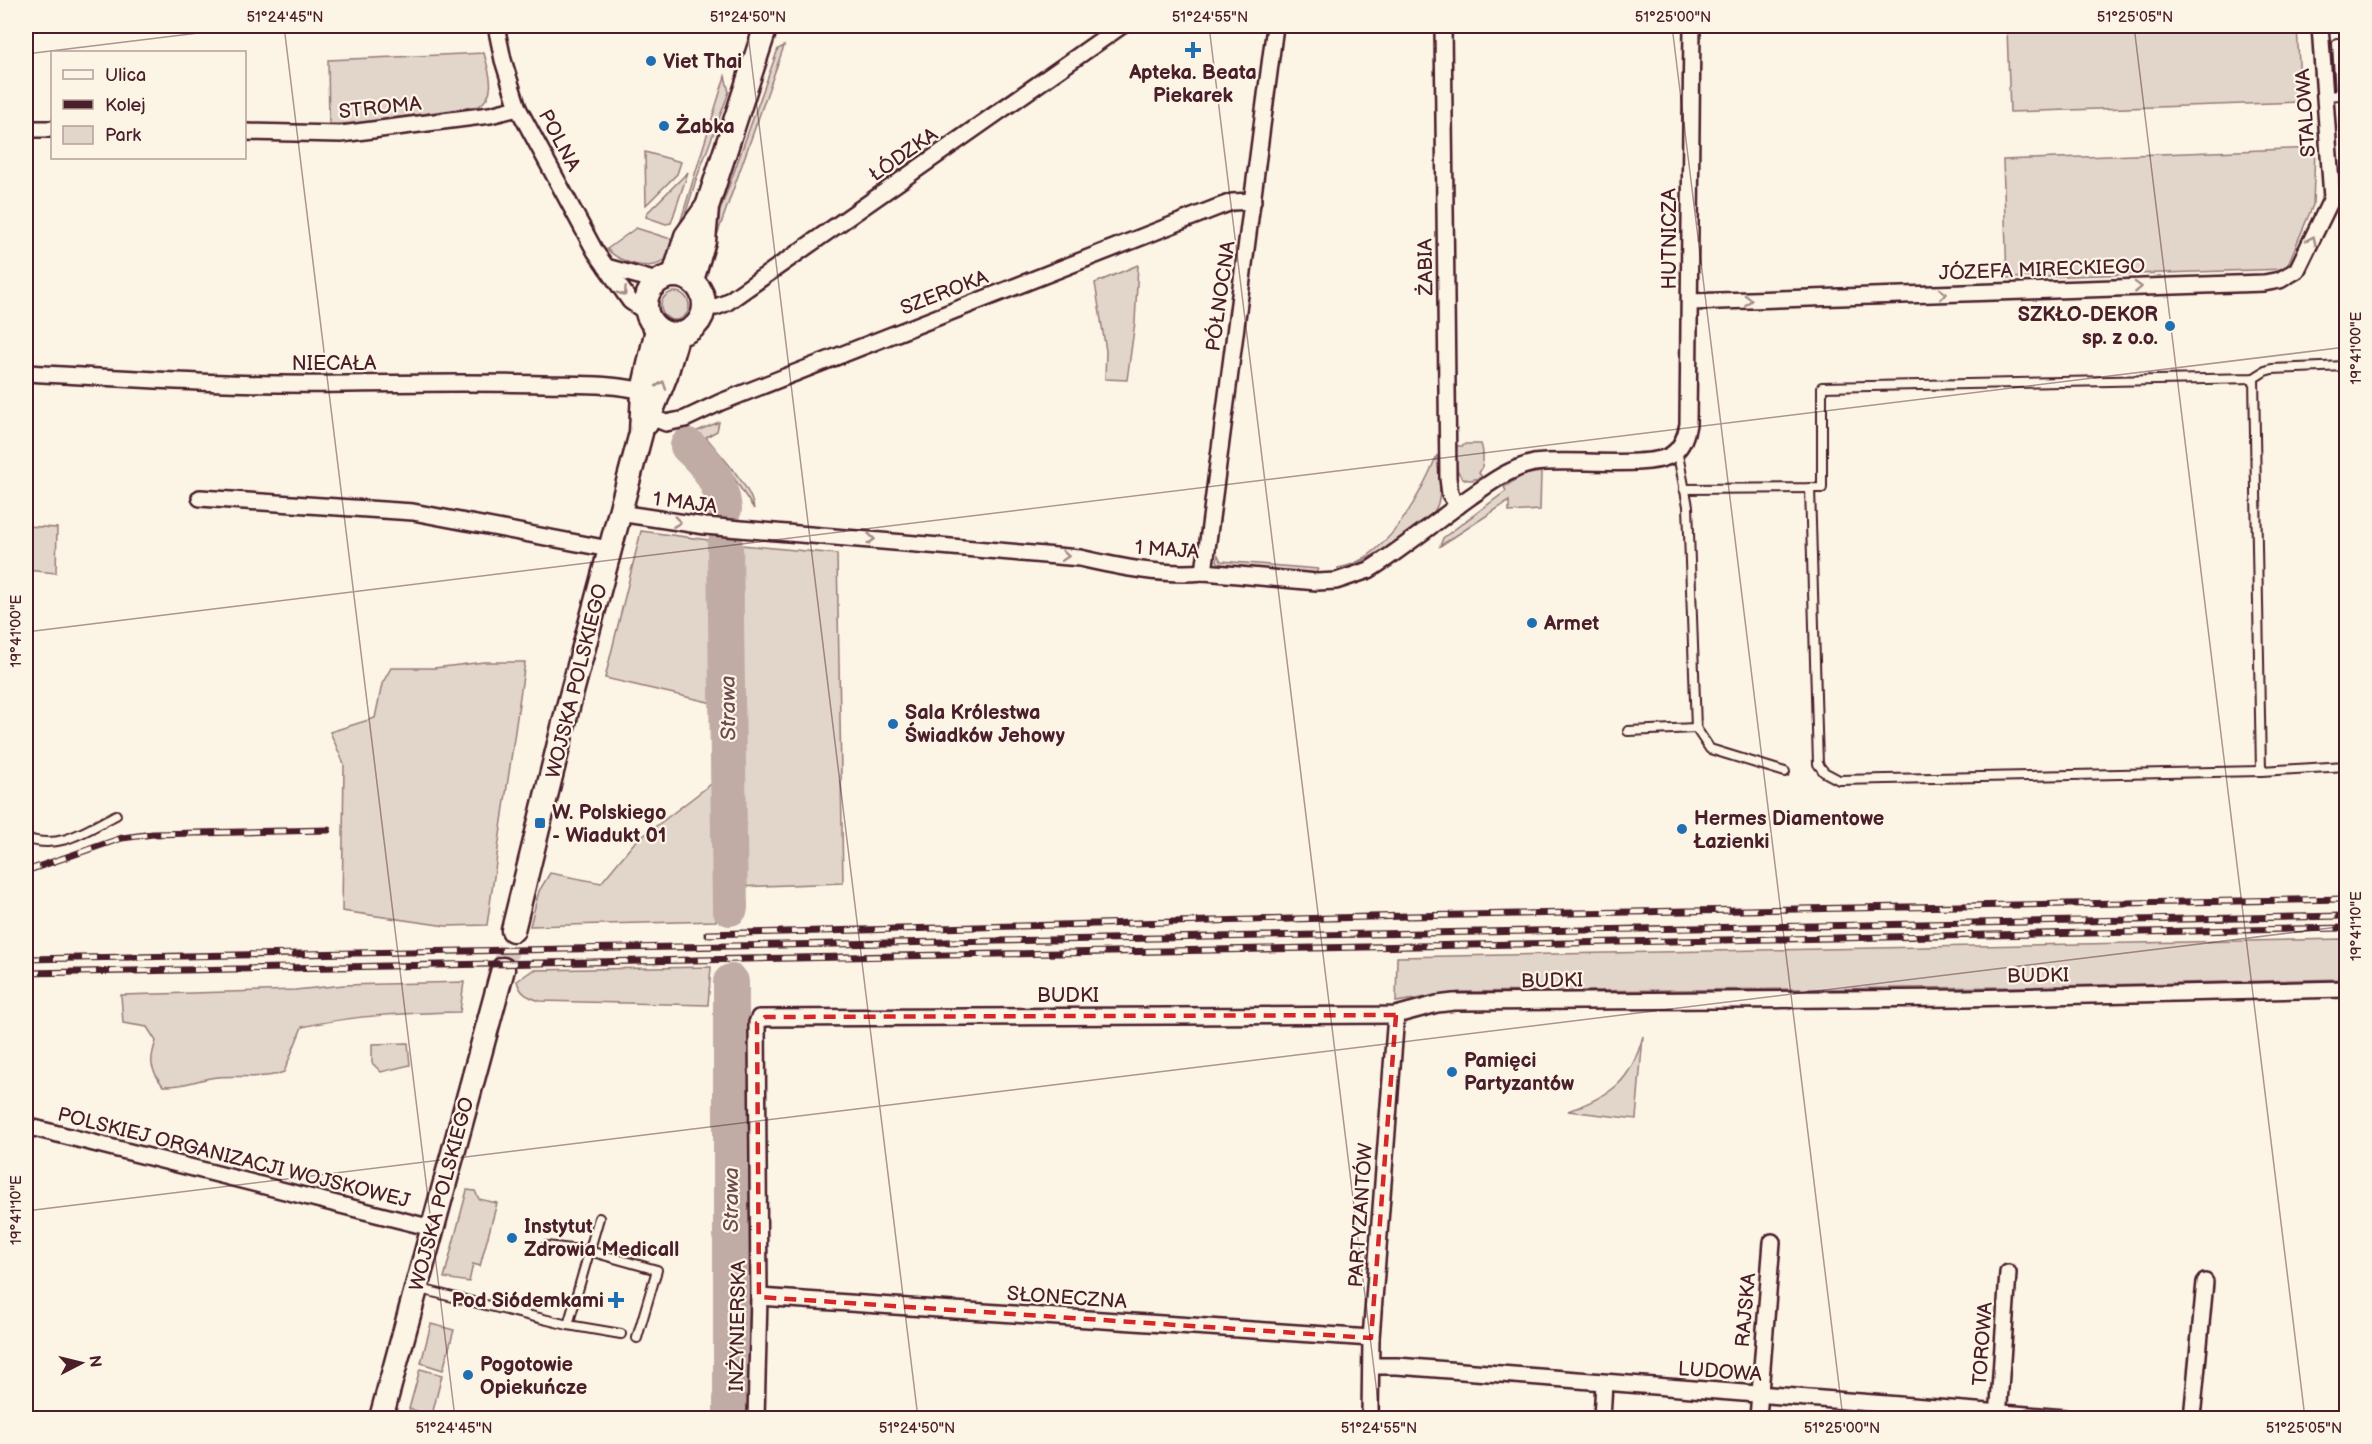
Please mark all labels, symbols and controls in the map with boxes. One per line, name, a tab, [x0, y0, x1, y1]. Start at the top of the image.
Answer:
text: 51°24'45"N	[246, 8, 324, 27]
text: 51°24'50"N	[710, 8, 786, 27]
text: 51°24'55"N	[1172, 8, 1248, 27]
text: 51°25'00"N	[1635, 8, 1711, 27]
text: 51°25'05"N	[2097, 8, 2173, 27]
marker: Apteka. Beata Piekarek	[1186, 43, 1200, 57]
place label: Viet Thai	[663, 50, 742, 74]
legend	[51, 51, 246, 159]
marker: Viet Thai	[644, 54, 658, 68]
place label: Apteka. Beata Piekarek	[1128, 61, 1257, 108]
text: Ulica	[105, 65, 146, 86]
street label: STALOWA	[2291, 67, 2321, 158]
street label: STROMA	[338, 92, 423, 124]
text: Kolej	[105, 95, 145, 116]
street label: POLNA	[533, 105, 586, 176]
place label: Żabka	[676, 113, 735, 139]
marker: Żabka	[657, 119, 671, 133]
street label: ŁÓDZKA	[864, 121, 943, 187]
text: Park	[105, 125, 141, 146]
street label: HUTNICZA	[1658, 188, 1682, 290]
one-way arrow	[2305, 236, 2317, 247]
street label: PÓŁNOCNA	[1200, 238, 1241, 353]
street label: ŻABIA	[1412, 238, 1439, 297]
street label: JÓZEFA MIRECKIEGO	[1938, 253, 2146, 286]
street label: SZEROKA	[897, 265, 992, 321]
one-way arrow	[2134, 281, 2143, 293]
one-way arrow	[616, 285, 627, 296]
one-way arrow	[1939, 287, 1948, 300]
one-way arrow	[1744, 294, 1753, 306]
place label: SZKŁO-DEKOR sp. z o.o.	[2018, 303, 2158, 350]
text: 19°41'00"E	[2347, 311, 2366, 384]
marker: SZKŁO-DEKOR sp. z o.o.	[2163, 319, 2177, 333]
street label: NIECAŁA	[292, 352, 377, 376]
one-way arrow	[655, 380, 668, 391]
street label: 1 MAJA	[651, 487, 719, 519]
one-way arrow	[672, 515, 681, 528]
one-way arrow	[866, 532, 875, 545]
street label: 1 MAJA	[1134, 536, 1201, 564]
one-way arrow	[1061, 549, 1070, 562]
street label: WOJSKA POLSKIEGO	[541, 581, 613, 781]
text: 19°41'00"E	[7, 594, 26, 667]
place label: Armet	[1543, 612, 1599, 636]
marker: Armet	[1525, 616, 1539, 630]
water label: Strawa	[715, 675, 742, 741]
place label: Sala Królestwa Świadków Jehowy	[905, 701, 1066, 748]
marker: Sala Królestwa Świadków Jehowy	[886, 717, 900, 731]
place label: W. Polskiego - Wiadukt 01	[552, 801, 666, 848]
place label: Hermes Diamentowe Łazienki	[1693, 807, 1884, 854]
marker: W. Polskiego - Wiadukt 01	[533, 816, 547, 830]
marker: Hermes Diamentowe Łazienki	[1675, 822, 1689, 836]
text: 19°41'10"E	[2347, 891, 2366, 961]
street label: BUDKI	[2007, 963, 2069, 989]
street label: BUDKI	[1521, 968, 1583, 994]
street label: BUDKI	[1037, 984, 1099, 1008]
place label: Pamięci Partyzantów	[1464, 1049, 1574, 1096]
marker: Pamięci Partyzantów	[1445, 1065, 1459, 1079]
street label: WOJSKA POLSKIEGO	[405, 1095, 479, 1294]
street label: POLSKIEJ ORGANIZACJI WOJSKOWEJ	[55, 1102, 413, 1213]
street label: PARTYZANTÓW	[1343, 1142, 1378, 1288]
water label: Strawa	[719, 1167, 744, 1233]
text: 19°41'10"E	[7, 1175, 26, 1245]
place label: Instytut Zdrowia Medicall	[524, 1215, 679, 1262]
marker: Instytut Zdrowia Medicall	[505, 1231, 519, 1245]
street label: INŻYNIERSKA	[724, 1260, 751, 1392]
street label: RAJSKA	[1731, 1271, 1761, 1348]
street label: SŁONECZNA	[1006, 1282, 1128, 1314]
place label: Pod Siódemkami	[452, 1289, 604, 1313]
marker: Pod Siódemkami	[609, 1293, 623, 1307]
street label: TOROWA	[1968, 1301, 1998, 1387]
north arrow	[51, 1333, 111, 1393]
place label: Pogotowie Opiekuńcze	[480, 1353, 587, 1400]
text: N	[84, 1354, 105, 1368]
street label: LUDOWA	[1677, 1357, 1764, 1387]
marker: Pogotowie Opiekuńcze	[461, 1368, 475, 1382]
text: 51°24'45"N	[415, 1419, 493, 1438]
text: 51°24'50"N	[879, 1419, 955, 1438]
text: 51°24'55"N	[1341, 1419, 1417, 1438]
text: 51°25'00"N	[1804, 1419, 1880, 1438]
text: 51°25'05"N	[2266, 1419, 2342, 1438]

